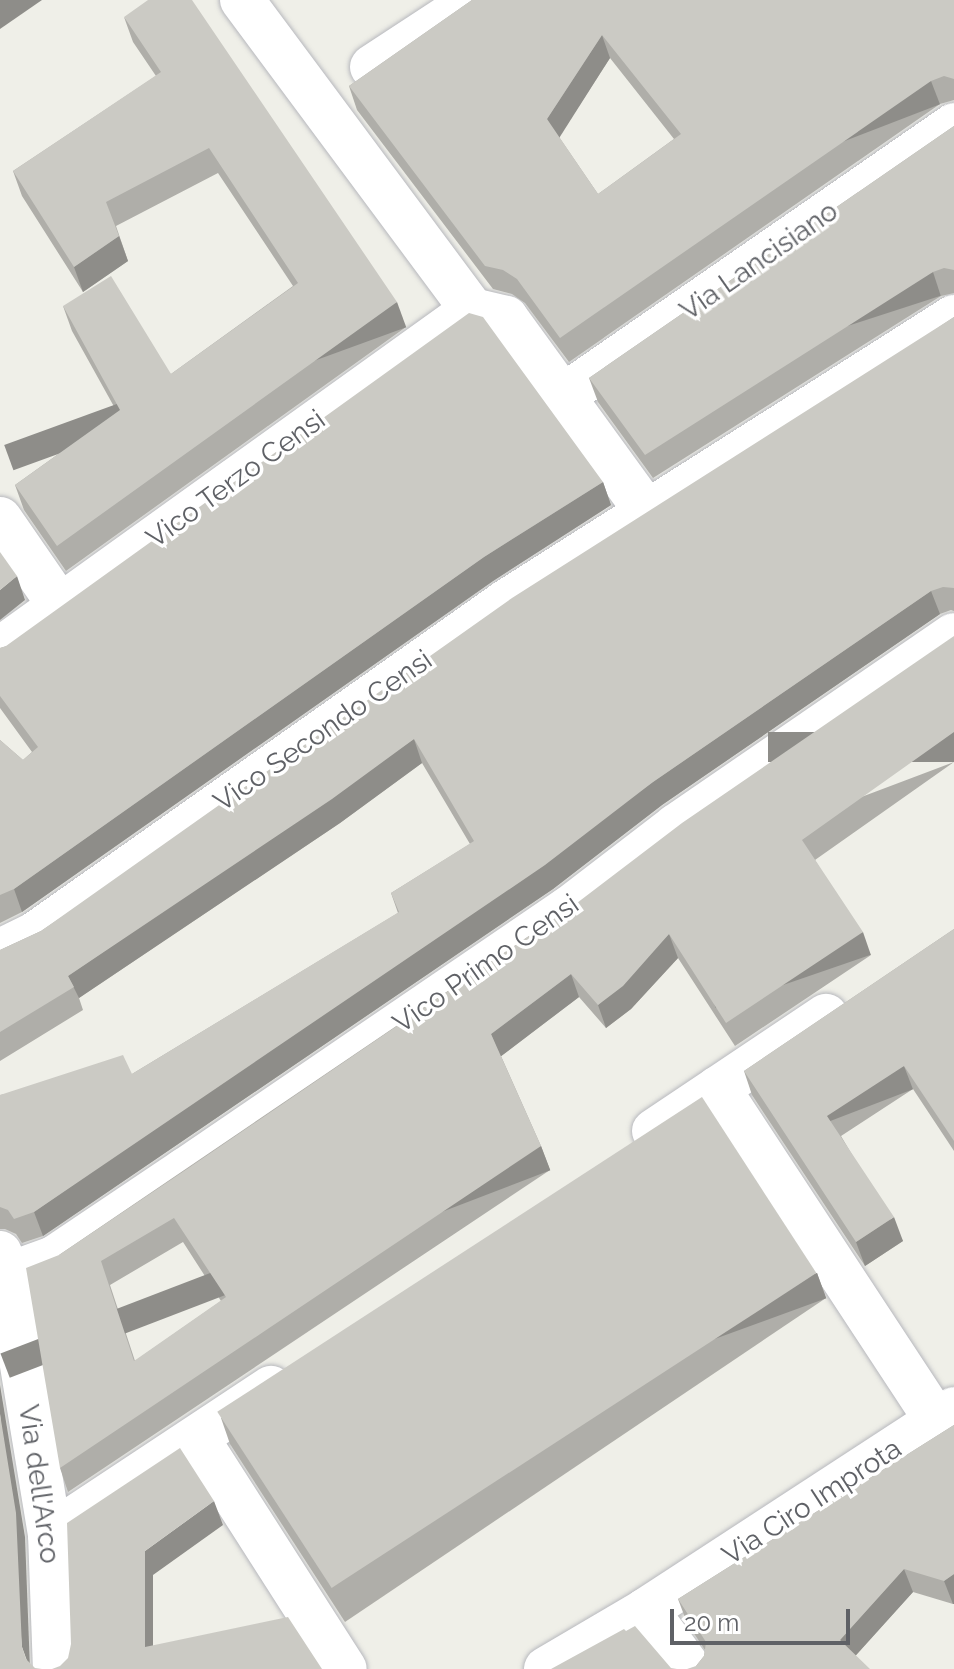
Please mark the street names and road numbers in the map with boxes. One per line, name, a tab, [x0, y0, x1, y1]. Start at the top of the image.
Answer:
street label: Via Lancisiano	[674, 194, 844, 328]
street label: Vico Terzo Censi	[140, 403, 332, 555]
street label: Vico Secondo Censi	[207, 643, 439, 819]
street label: Vico Primo Censi	[387, 888, 585, 1040]
street label: Via dell'Arco	[11, 1402, 67, 1566]
street label: Via Ciro Improta	[716, 1432, 908, 1572]

